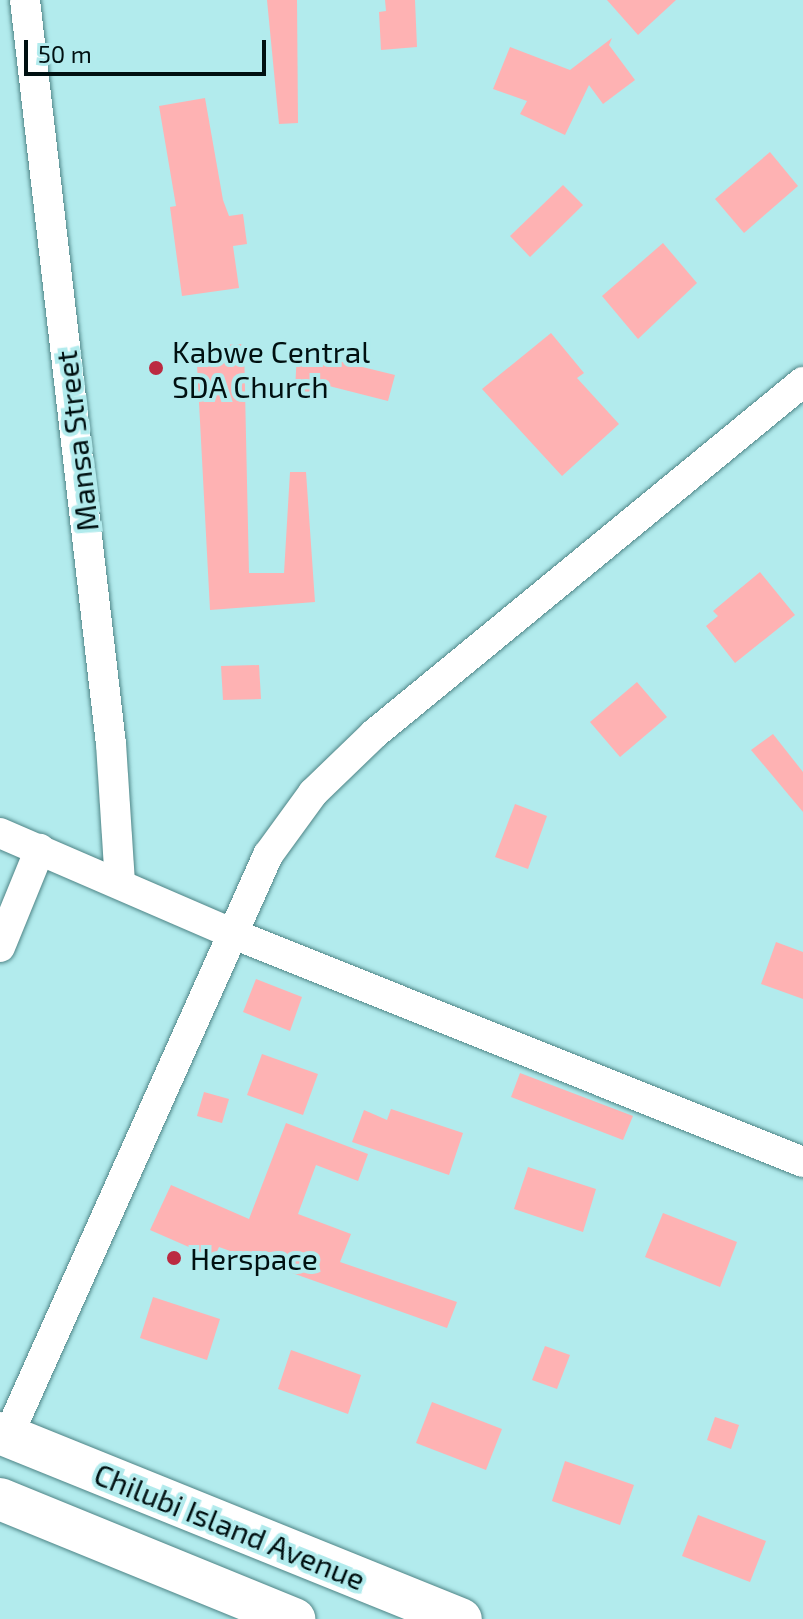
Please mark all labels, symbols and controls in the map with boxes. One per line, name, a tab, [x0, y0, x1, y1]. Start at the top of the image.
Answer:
scale bar	[28, 24, 270, 74]
text: 50 m	[38, 39, 92, 68]
place label: Kabwe Central SDA Church	[172, 333, 370, 404]
street label: Mansa Street	[47, 348, 105, 534]
marker: Kabwe Central SDA Church	[147, 359, 165, 377]
place label: Herspace	[190, 1240, 318, 1276]
marker: Herspace	[165, 1249, 183, 1267]
street label: Chilubi Island Avenue	[89, 1455, 371, 1597]

